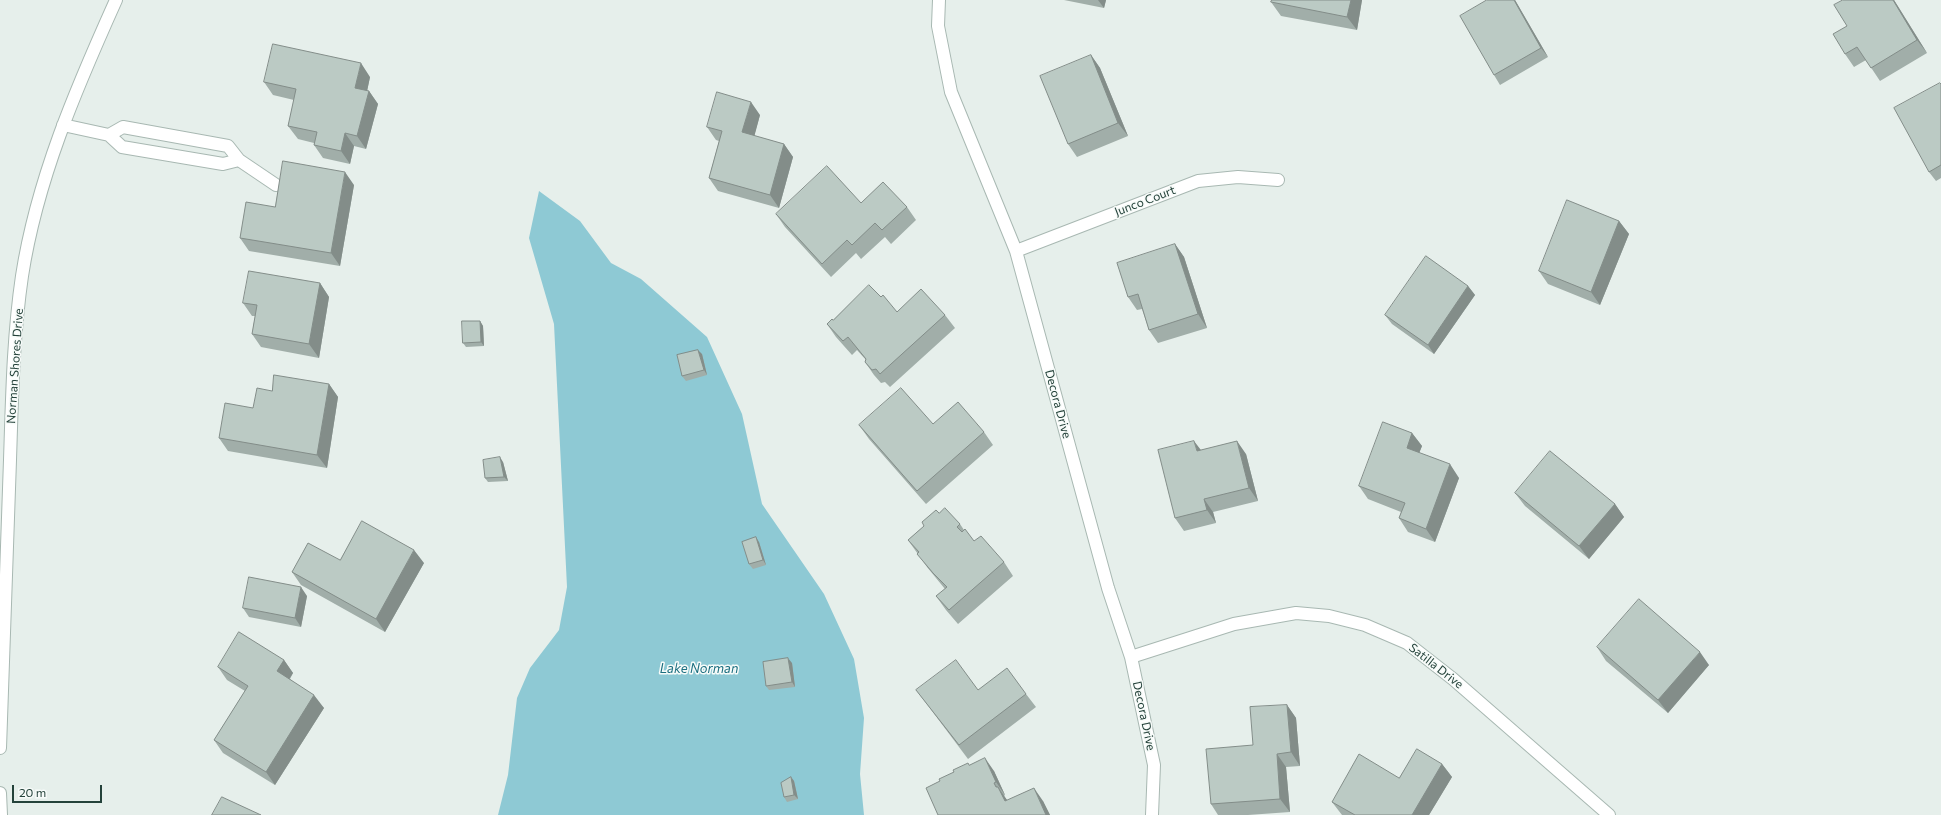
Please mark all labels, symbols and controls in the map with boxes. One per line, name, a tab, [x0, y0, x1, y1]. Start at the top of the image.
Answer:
street label: Junco Court	[1112, 183, 1178, 219]
street label: Norman Shores Drive	[4, 308, 26, 424]
street label: Decora Drive	[1042, 368, 1074, 440]
street label: Satilla Drive	[1406, 640, 1466, 692]
water label: Lake Norman	[660, 661, 738, 677]
street label: Decora Drive	[1130, 680, 1158, 752]
scale bar	[14, 777, 104, 803]
text: 20 m	[19, 785, 46, 799]

